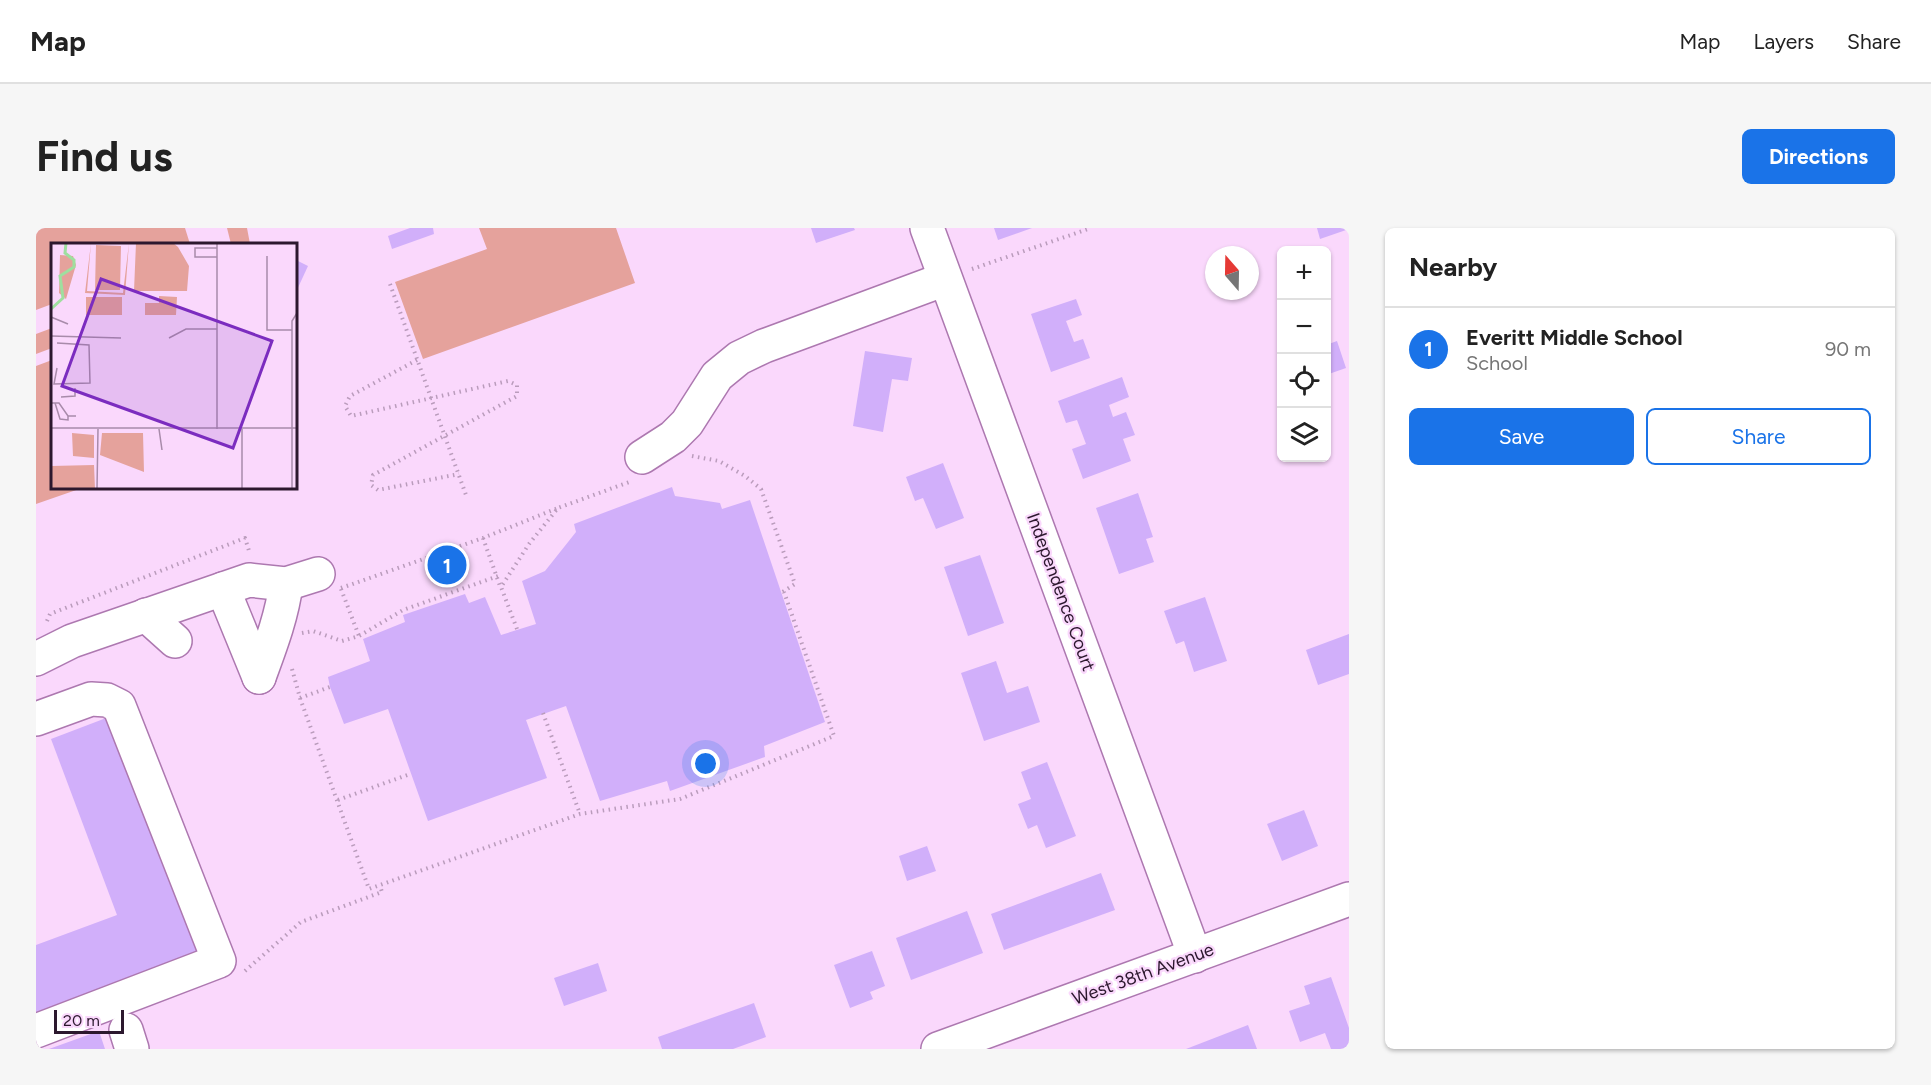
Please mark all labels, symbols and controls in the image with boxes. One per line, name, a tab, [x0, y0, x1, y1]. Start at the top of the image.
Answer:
text: Map	[30, 24, 86, 58]
text: Map	[1680, 29, 1720, 54]
text: Layers	[1753, 29, 1814, 54]
text: Share	[1847, 29, 1901, 54]
button: Directions	[1742, 129, 1895, 184]
text: Find us	[36, 131, 173, 182]
inset map	[51, 243, 297, 489]
north arrow	[1205, 246, 1259, 300]
map controls	[1277, 246, 1331, 462]
button: +	[1277, 246, 1331, 300]
text: Nearby	[1409, 251, 1497, 283]
button: −	[1277, 300, 1331, 354]
text: Everitt Middle School	[1466, 324, 1683, 351]
text: 1	[1424, 337, 1433, 361]
text: 90 m	[1825, 337, 1871, 361]
text: School	[1466, 351, 1528, 375]
button: locate	[1277, 354, 1331, 408]
button: layers	[1277, 408, 1331, 462]
button: Save	[1409, 408, 1634, 465]
button: Share	[1646, 408, 1871, 465]
street label: Independence Court	[1022, 510, 1100, 674]
pin: 1	[428, 542, 466, 588]
your location	[691, 749, 720, 778]
street label: West 38th Avenue	[1069, 938, 1217, 1010]
scale bar	[54, 1007, 124, 1034]
text: 20 m	[63, 1011, 100, 1030]

